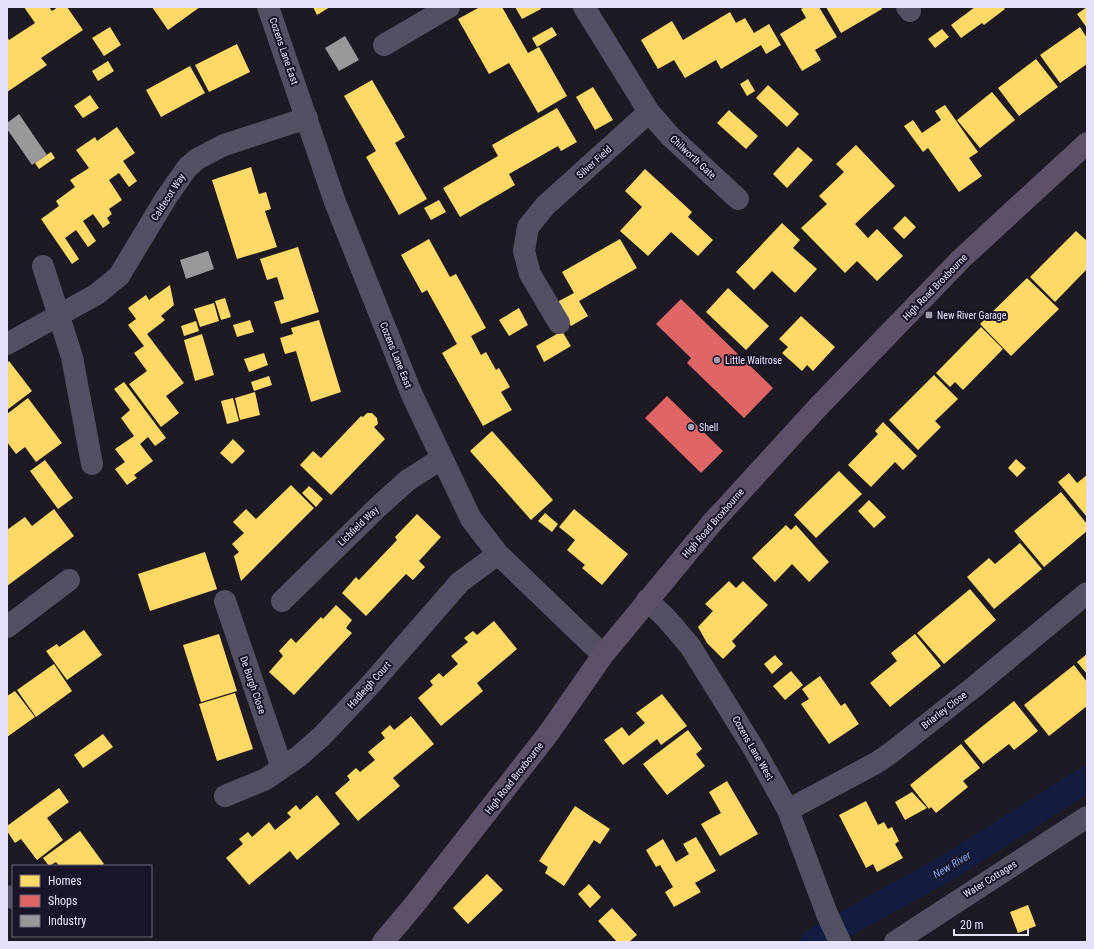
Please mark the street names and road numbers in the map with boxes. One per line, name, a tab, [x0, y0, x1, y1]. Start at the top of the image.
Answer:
street label: Cozens Lane East	[267, 16, 301, 86]
street label: Chilworth Gate	[668, 133, 718, 181]
street label: Silver Field	[574, 143, 614, 180]
street label: Caldecot Way	[149, 172, 187, 222]
street label: High Road Broxbourne	[900, 251, 970, 322]
street label: Cozens Lane East	[378, 321, 414, 390]
street label: High Road Broxbourne	[680, 486, 746, 560]
street label: Lichfield Way	[335, 504, 381, 548]
street label: De Burgh Close	[238, 655, 268, 716]
street label: Hadleigh Court	[345, 659, 393, 711]
street label: Briarley Close	[919, 689, 969, 731]
street label: Cozens Lane West	[730, 714, 776, 782]
street label: High Road Broxbourne	[483, 740, 546, 816]
street label: Water Cottages	[961, 858, 1019, 900]

